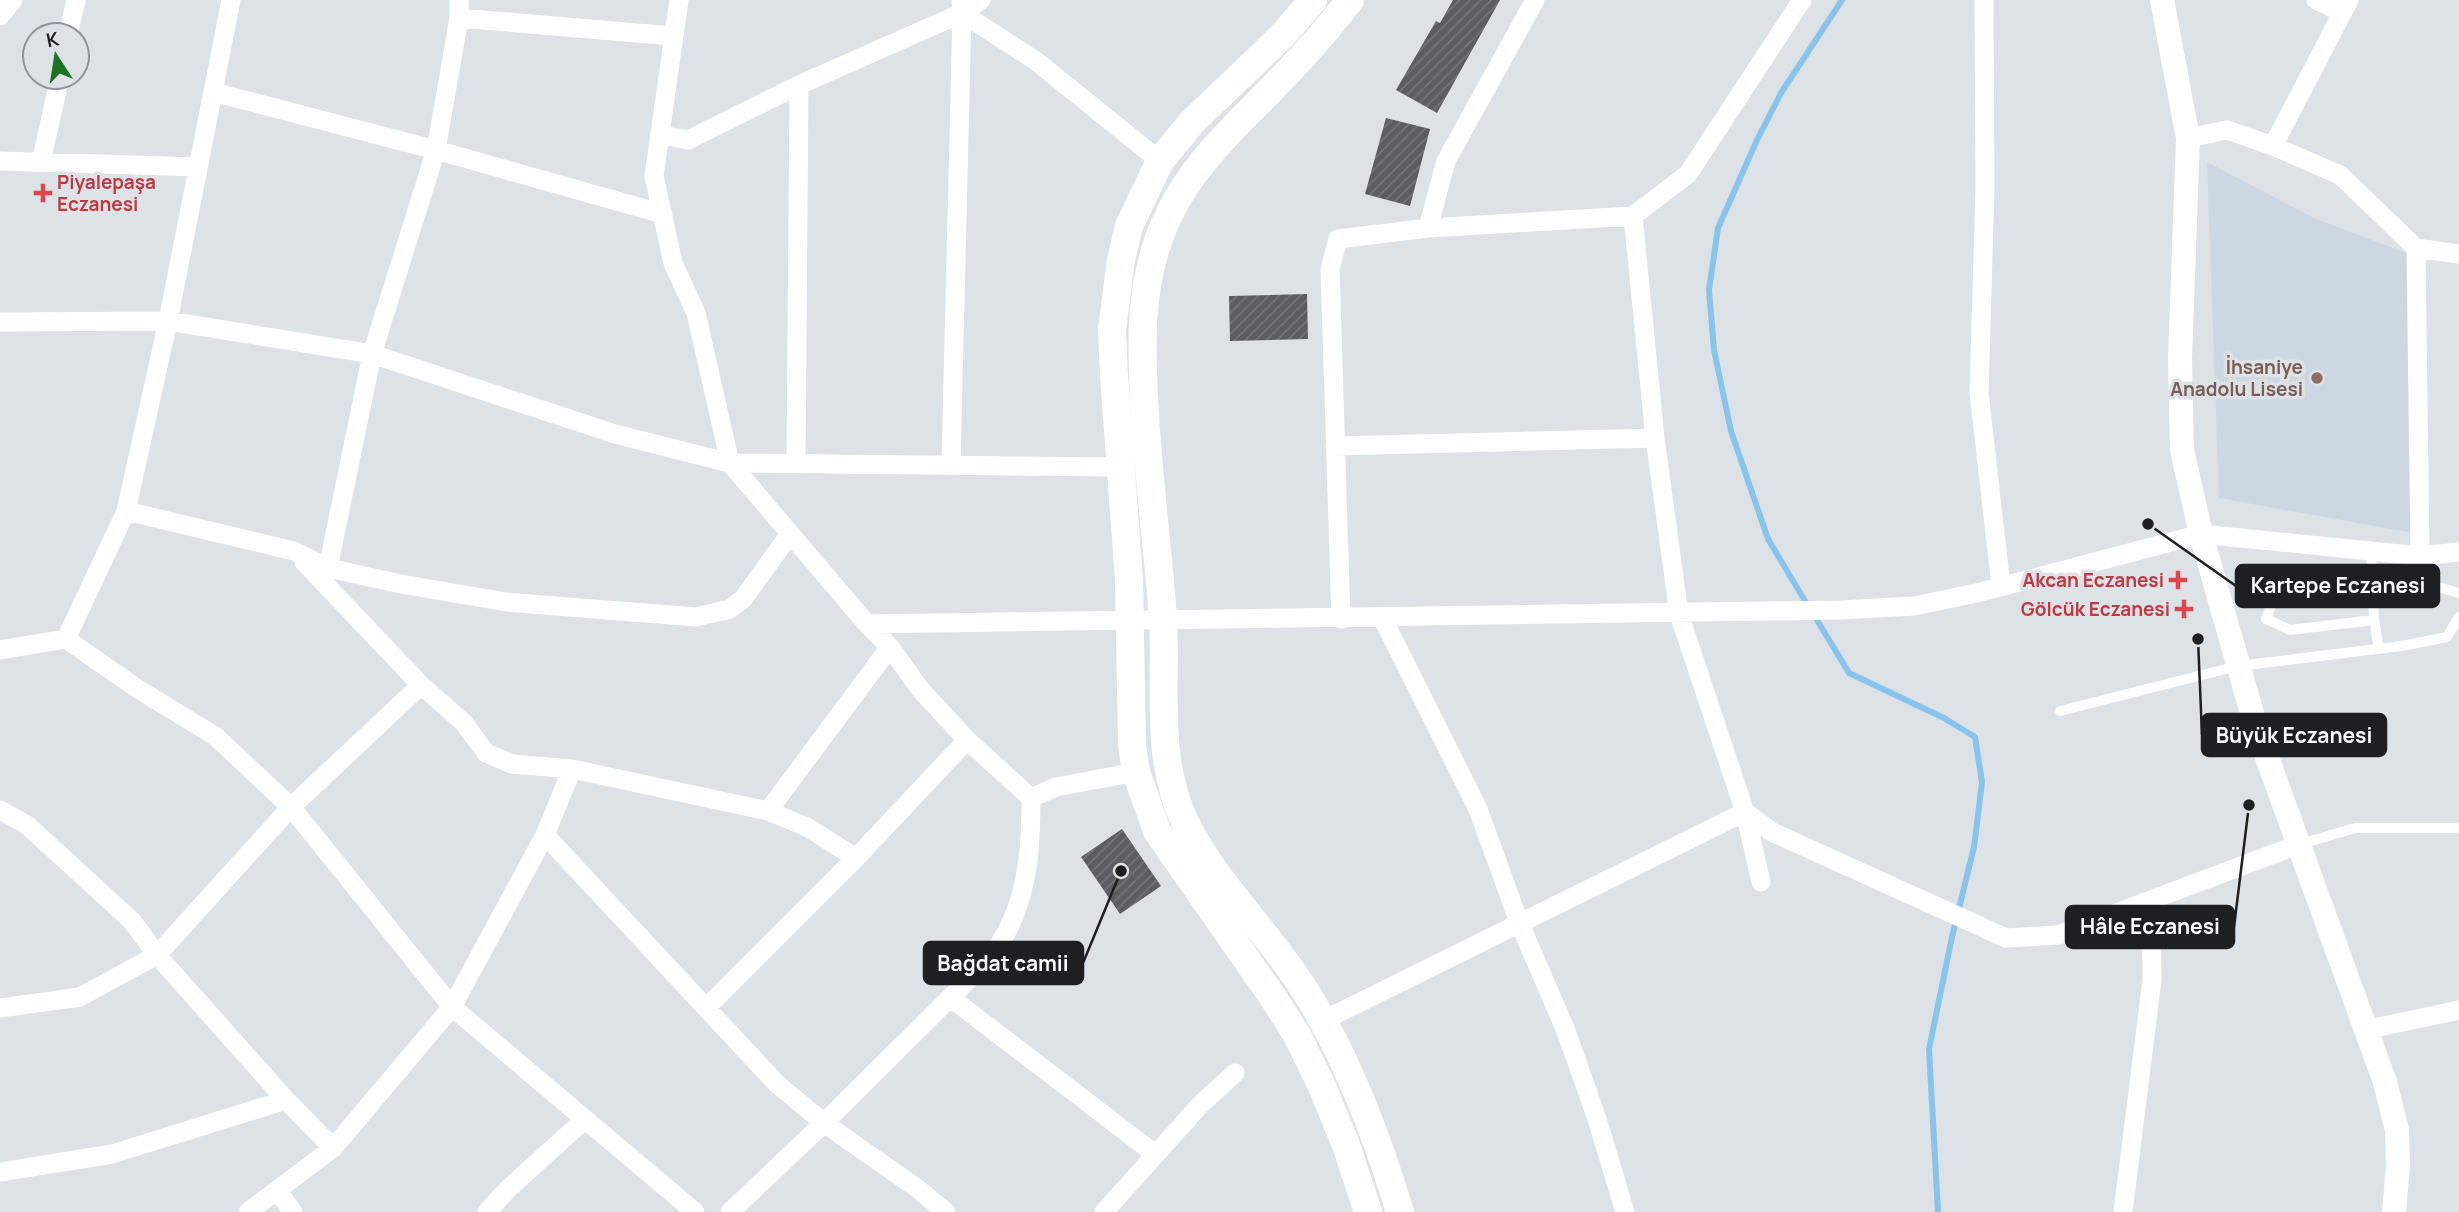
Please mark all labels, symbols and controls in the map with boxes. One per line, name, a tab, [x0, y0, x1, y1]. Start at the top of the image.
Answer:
north arrow	[21, 21, 91, 91]
text: K	[44, 25, 62, 53]
place label: Piyalepaşa Eczanesi	[57, 169, 156, 217]
marker: Piyalepaşa Eczanesi	[35, 185, 51, 201]
place label: İhsaniye Anadolu Lisesi	[2170, 354, 2303, 402]
marker: İhsaniye Anadolu Lisesi	[2309, 370, 2325, 386]
callout: Kartepe Eczanesi	[2236, 565, 2439, 607]
place label: Akcan Eczanesi	[2022, 567, 2164, 593]
text: Kartepe Eczanesi	[2251, 571, 2425, 599]
marker: Akcan Eczanesi	[2170, 572, 2186, 588]
place label: Gölcük Eczanesi	[2021, 596, 2170, 622]
marker: Gölcük Eczanesi	[2176, 601, 2192, 617]
callout: Büyük Eczanesi	[2202, 714, 2386, 756]
text: Büyük Eczanesi	[2216, 721, 2372, 749]
callout: Hâle Eczanesi	[2066, 906, 2234, 948]
text: Hâle Eczanesi	[2080, 912, 2220, 940]
callout: Bağdat camii	[924, 942, 1083, 984]
text: Bağdat camii	[937, 949, 1069, 977]

